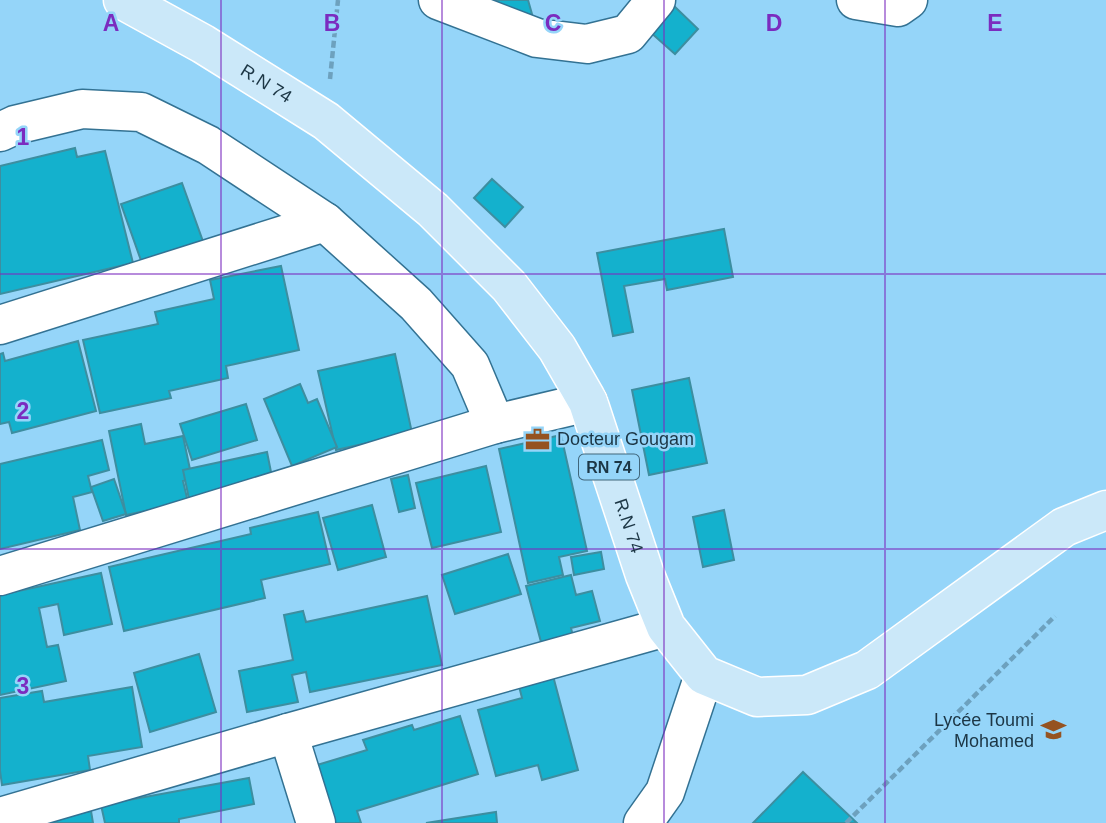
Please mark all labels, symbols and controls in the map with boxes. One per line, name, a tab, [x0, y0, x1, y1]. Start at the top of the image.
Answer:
text: A	[103, 10, 119, 36]
text: B	[324, 10, 340, 36]
text: C	[545, 10, 561, 36]
text: D	[766, 10, 782, 36]
text: E	[987, 10, 1003, 36]
street label: R.N 74	[237, 60, 295, 107]
text: 1	[17, 124, 30, 150]
text: 2	[17, 398, 29, 424]
office icon: Docteur Gougam	[523, 425, 551, 453]
place label: Docteur Gougam	[557, 429, 694, 449]
road number: RN 74	[579, 454, 639, 480]
street label: R.N 74	[610, 496, 647, 555]
text: 3	[17, 673, 29, 699]
place label: Lycée Toumi Mohamed	[934, 710, 1034, 751]
school or university icon: Lycée Toumi Mohamed	[1040, 716, 1068, 744]

